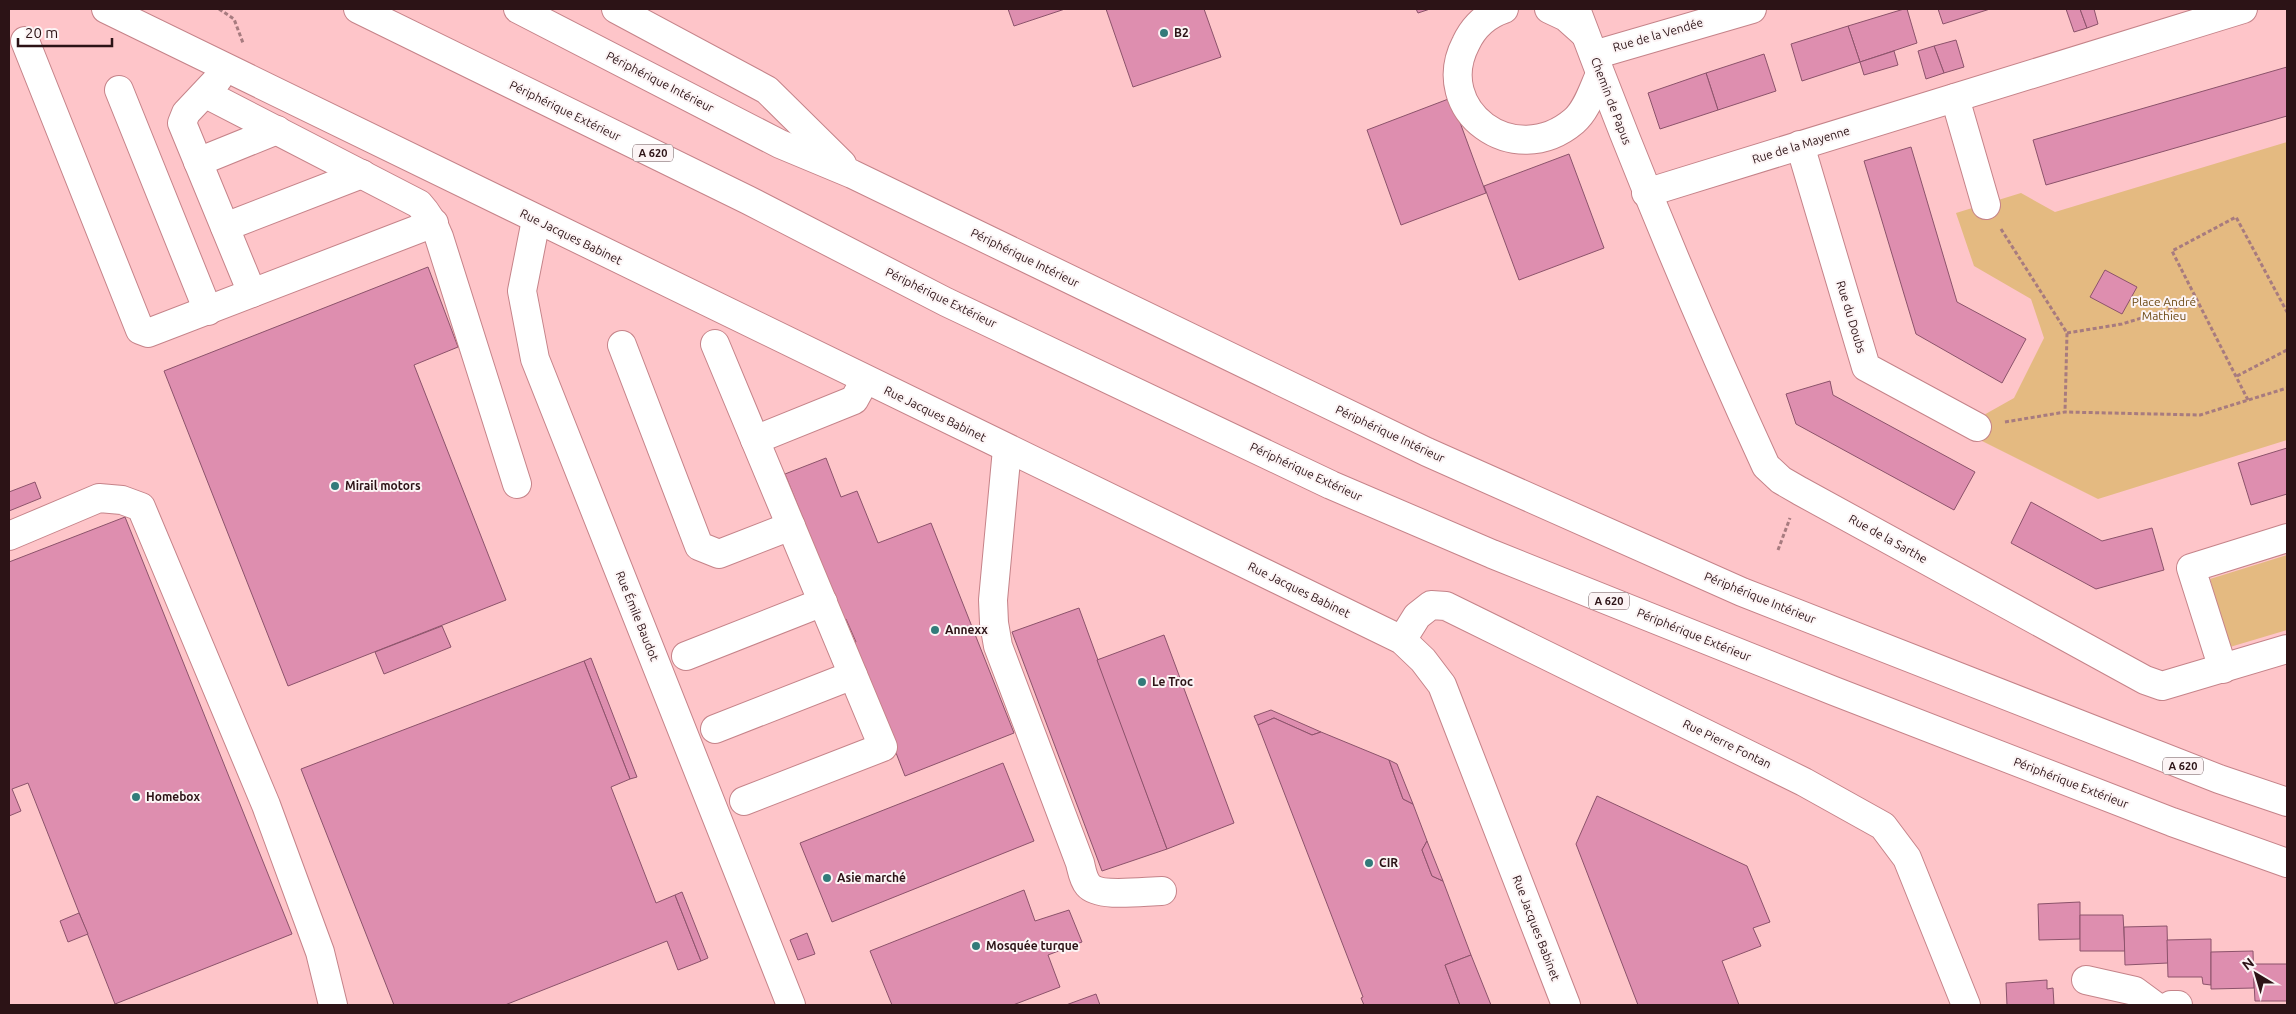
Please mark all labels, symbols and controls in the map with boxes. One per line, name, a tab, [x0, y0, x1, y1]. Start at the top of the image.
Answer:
scale bar	[18, 15, 111, 47]
street label: Rue de la Vendée	[1611, 15, 1704, 54]
text: 20 m	[25, 24, 58, 41]
place label: B2	[1174, 26, 1189, 39]
marker: B2	[1158, 27, 1170, 39]
street label: Périphérique Intérieur	[604, 49, 717, 115]
street label: Chemin de Papus	[1589, 55, 1634, 146]
street label: Périphérique Extérieur	[508, 78, 623, 143]
street label: Rue de la Mayenne	[1750, 123, 1851, 166]
road number: A 620	[633, 144, 673, 162]
street label: Rue Jacques Babinet	[518, 206, 625, 267]
street label: Périphérique Intérieur	[969, 226, 1082, 290]
street label: Périphérique Extérieur	[884, 265, 999, 330]
street label: Rue du Doubs	[1834, 279, 1869, 355]
park label: Place André Mathieu	[2132, 295, 2196, 322]
street label: Rue Jacques Babinet	[882, 383, 989, 444]
street label: Périphérique Intérieur	[1334, 403, 1447, 465]
street label: Périphérique Extérieur	[1248, 440, 1365, 503]
place label: Mirail motors	[345, 479, 421, 492]
marker: Mirail motors	[329, 480, 341, 492]
street label: Rue de la Sarthe	[1847, 512, 1930, 565]
street label: Rue Jacques Babinet	[1246, 559, 1353, 620]
street label: Rue Émile Baudot	[614, 569, 662, 663]
street label: Périphérique Intérieur	[1703, 569, 1818, 626]
road number: A 620	[1589, 592, 1629, 610]
street label: Périphérique Extérieur	[1635, 606, 1754, 664]
place label: Annexx	[945, 623, 988, 636]
marker: Annexx	[929, 624, 941, 636]
place label: Le Troc	[1152, 675, 1193, 688]
marker: Le Troc	[1136, 676, 1148, 688]
street label: Rue Pierre Fontan	[1681, 716, 1774, 771]
street label: Périphérique Extérieur	[2012, 755, 2131, 811]
road number: A 620	[2163, 758, 2203, 774]
place label: Homebox	[146, 790, 200, 803]
marker: Homebox	[130, 791, 142, 803]
place label: CIR	[1379, 856, 1398, 869]
marker: CIR	[1363, 857, 1375, 869]
place label: Asie marché	[837, 871, 906, 884]
marker: Asie marché	[821, 872, 833, 884]
street label: Rue Jacques Babinet	[1510, 873, 1563, 983]
place label: Mosquée turque	[986, 939, 1079, 952]
marker: Mosquée turque	[970, 940, 982, 952]
north arrow	[2231, 949, 2281, 999]
text: N	[2239, 954, 2257, 973]

